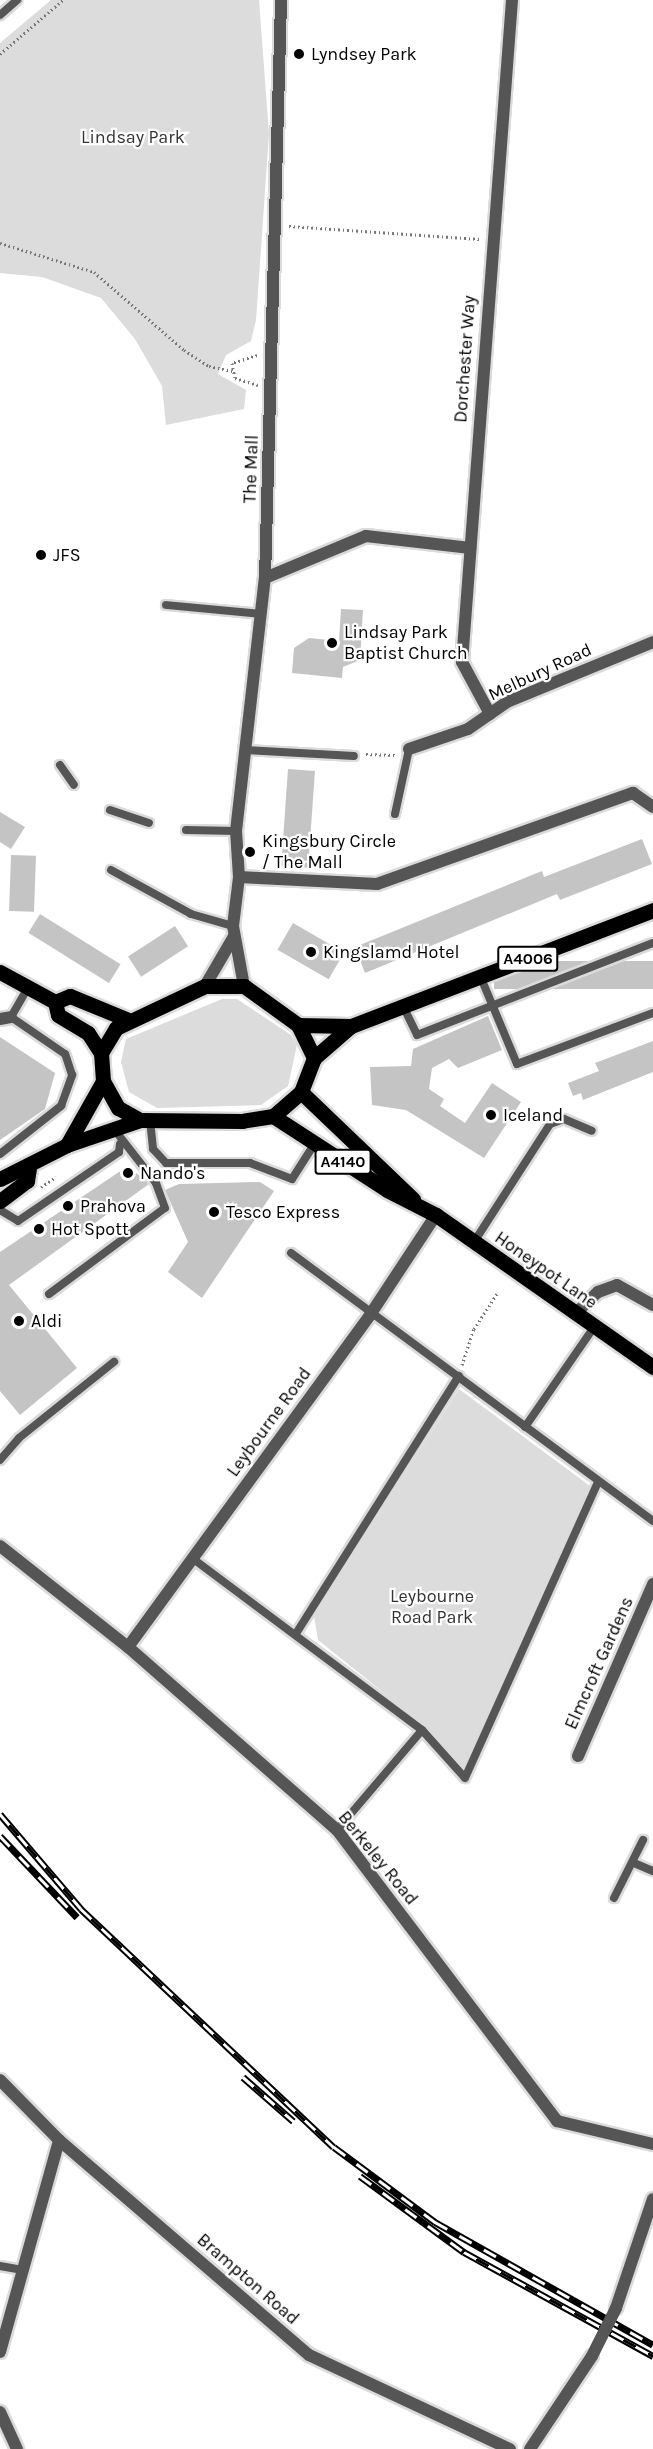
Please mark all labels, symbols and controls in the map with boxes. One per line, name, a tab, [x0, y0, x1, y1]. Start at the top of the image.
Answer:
place label: Lyndsey Park	[311, 43, 417, 65]
marker: Lyndsey Park	[292, 47, 306, 61]
park label: Lindsay Park	[81, 126, 185, 148]
street label: Dorchester Way	[450, 295, 480, 423]
street label: The Mall	[239, 434, 263, 504]
place label: JFS	[53, 544, 81, 566]
marker: JFS	[34, 548, 48, 562]
place label: Lindsay Park Baptist Church	[344, 622, 468, 664]
marker: Lindsay Park Baptist Church	[325, 636, 339, 650]
street label: Melbury Road	[485, 639, 595, 705]
place label: Kingsbury Circle / The Mall	[262, 831, 396, 874]
marker: Kingsbury Circle / The Mall	[243, 845, 257, 859]
place label: Kingslamd Hotel	[323, 941, 459, 963]
marker: Kingslamd Hotel	[304, 945, 318, 959]
road number: A4006	[496, 946, 560, 972]
place label: Iceland	[503, 1104, 563, 1126]
marker: Iceland	[484, 1108, 498, 1122]
road number: A4140	[314, 1149, 372, 1175]
place label: Nando's	[140, 1162, 205, 1184]
marker: Nando's	[121, 1166, 135, 1180]
place label: Prahova	[80, 1195, 146, 1217]
marker: Prahova	[61, 1199, 75, 1213]
place label: Tesco Express	[226, 1201, 340, 1223]
marker: Tesco Express	[207, 1205, 221, 1219]
place label: Hot Spott	[51, 1218, 129, 1240]
marker: Hot Spott	[32, 1222, 46, 1236]
street label: Honeypot Lane	[491, 1227, 601, 1313]
place label: Aldi	[31, 1310, 62, 1332]
marker: Aldi	[12, 1314, 26, 1328]
street label: Leybourne Road	[222, 1363, 316, 1481]
park label: Leybourne Road Park	[390, 1586, 474, 1628]
street label: Elmcroft Gardens	[560, 1593, 638, 1733]
street label: Berkeley Road	[334, 1807, 422, 1909]
street label: Brampton Road	[193, 2229, 303, 2329]

